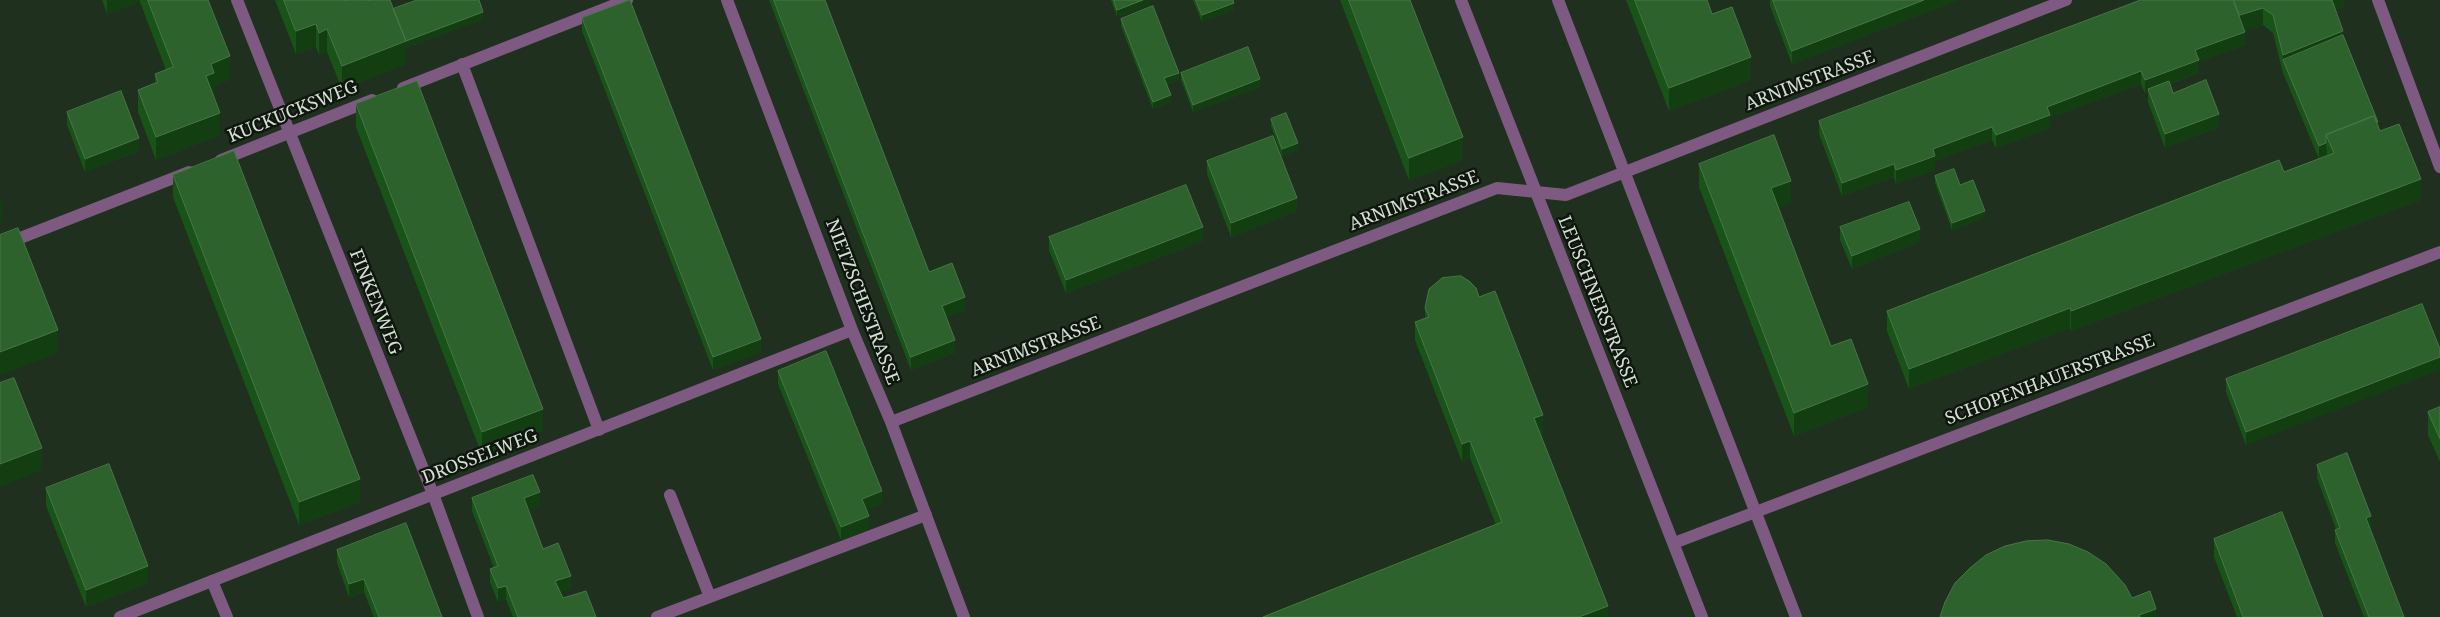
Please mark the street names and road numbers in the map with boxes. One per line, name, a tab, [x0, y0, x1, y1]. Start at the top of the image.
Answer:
street label: ARNIMSTRASSE	[1742, 46, 1878, 116]
street label: KUCKUCKSWEG	[225, 76, 361, 148]
street label: ARNIMSTRASSE	[1346, 166, 1482, 236]
street label: LEUSCHNERSTRASSE	[1553, 213, 1641, 391]
street label: NIETZSCHESTRASSE	[820, 216, 904, 388]
street label: FINKENWEG	[344, 246, 406, 358]
street label: ARNIMSTRASSE	[968, 312, 1104, 382]
street label: SCHOPENHAUERSTRASSE	[1942, 330, 2158, 430]
street label: DROSSELWEG	[419, 425, 541, 489]

